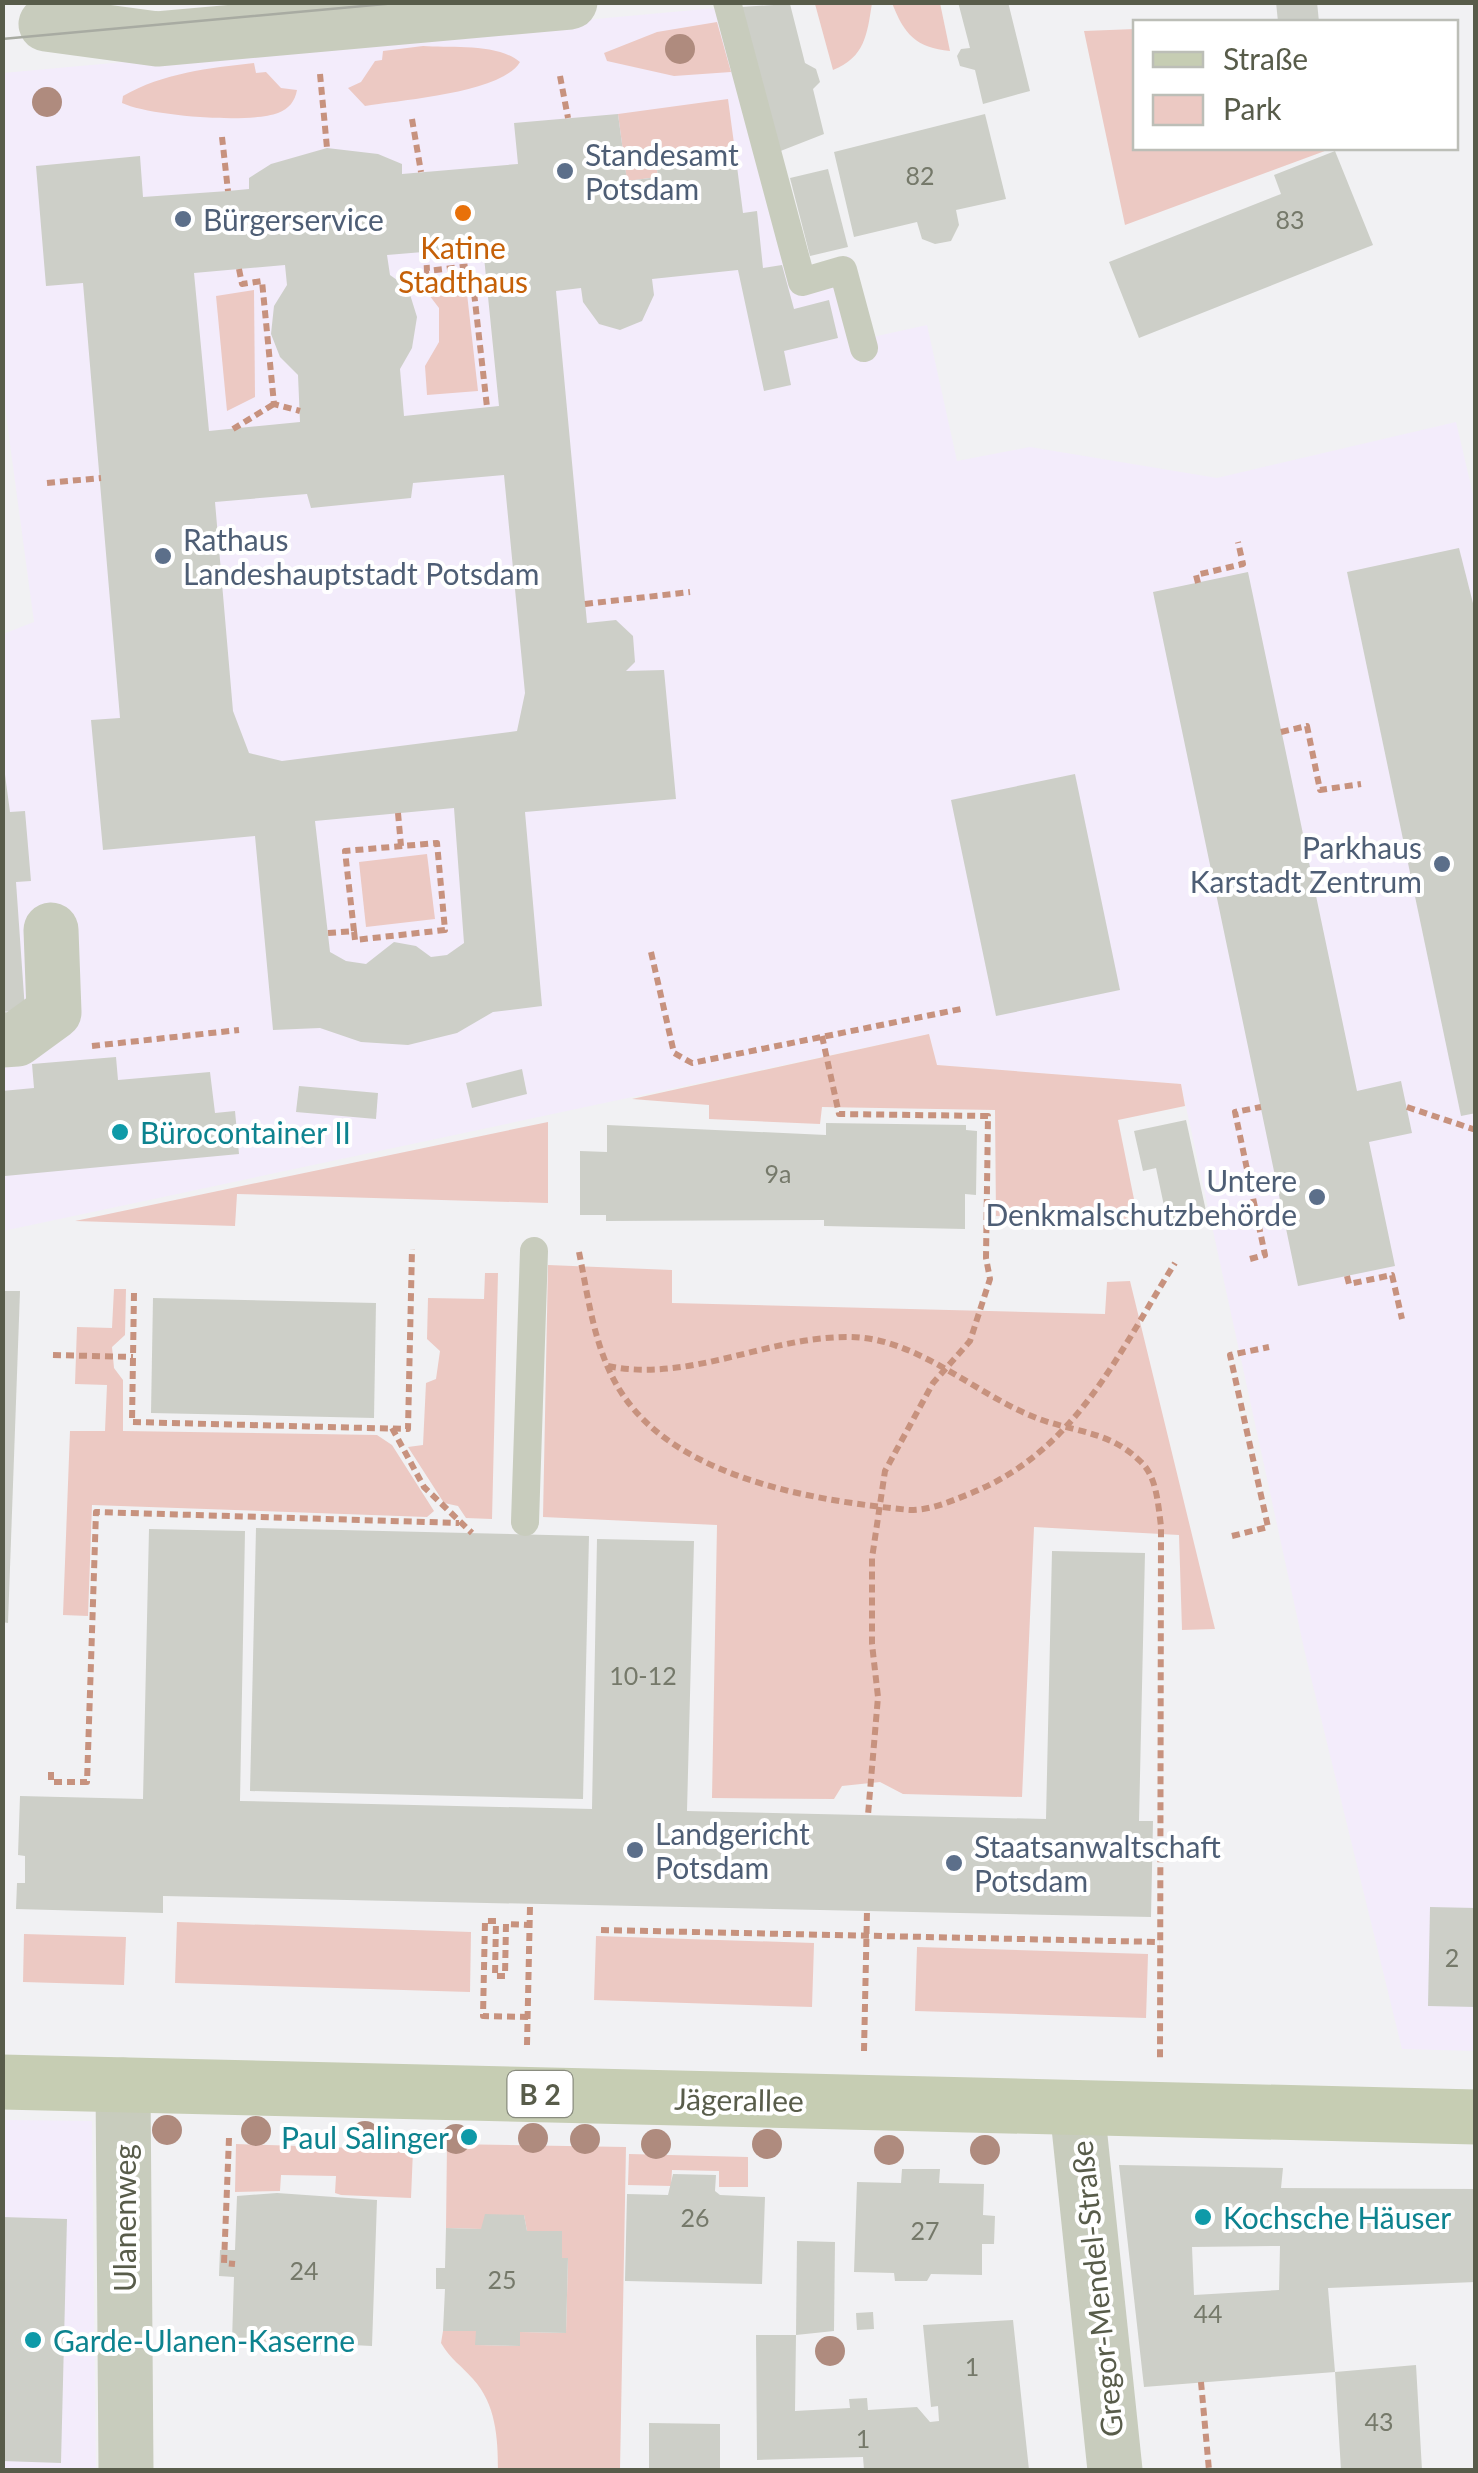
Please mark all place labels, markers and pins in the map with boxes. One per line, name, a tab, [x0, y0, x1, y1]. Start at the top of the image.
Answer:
place label: Standesamt Potsdam	[585, 136, 739, 206]
marker: Standesamt Potsdam	[554, 160, 576, 182]
place label: Bürgerservice	[203, 201, 384, 237]
marker: Katine Stadthaus	[452, 202, 474, 224]
marker: Bürgerservice	[172, 208, 194, 230]
place label: Katine Stadthaus	[398, 229, 528, 299]
place label: Rathaus Landeshauptstadt Potsdam	[183, 521, 539, 591]
marker: Rathaus Landeshauptstadt Potsdam	[152, 545, 174, 567]
place label: Parkhaus Karstadt Zentrum	[1190, 829, 1422, 899]
marker: Parkhaus Karstadt Zentrum	[1431, 853, 1453, 875]
place label: Bürocontainer II	[140, 1114, 351, 1150]
marker: Bürocontainer II	[109, 1121, 131, 1143]
place label: Untere Denkmalschutzbehörde	[985, 1162, 1297, 1232]
marker: Untere Denkmalschutzbehörde	[1306, 1186, 1328, 1208]
place label: Landgericht Potsdam	[655, 1815, 810, 1885]
place label: Staatsanwaltschaft Potsdam	[974, 1828, 1221, 1898]
marker: Landgericht Potsdam	[624, 1839, 646, 1861]
marker: Staatsanwaltschaft Potsdam	[943, 1852, 965, 1874]
place label: Paul Salinger	[281, 2119, 449, 2155]
marker: Paul Salinger	[458, 2126, 480, 2148]
place label: Kochsche Häuser	[1223, 2199, 1451, 2235]
marker: Kochsche Häuser	[1192, 2206, 1214, 2228]
place label: Garde-Ulanen-Kaserne	[53, 2322, 355, 2358]
marker: Garde-Ulanen-Kaserne	[22, 2329, 44, 2351]

